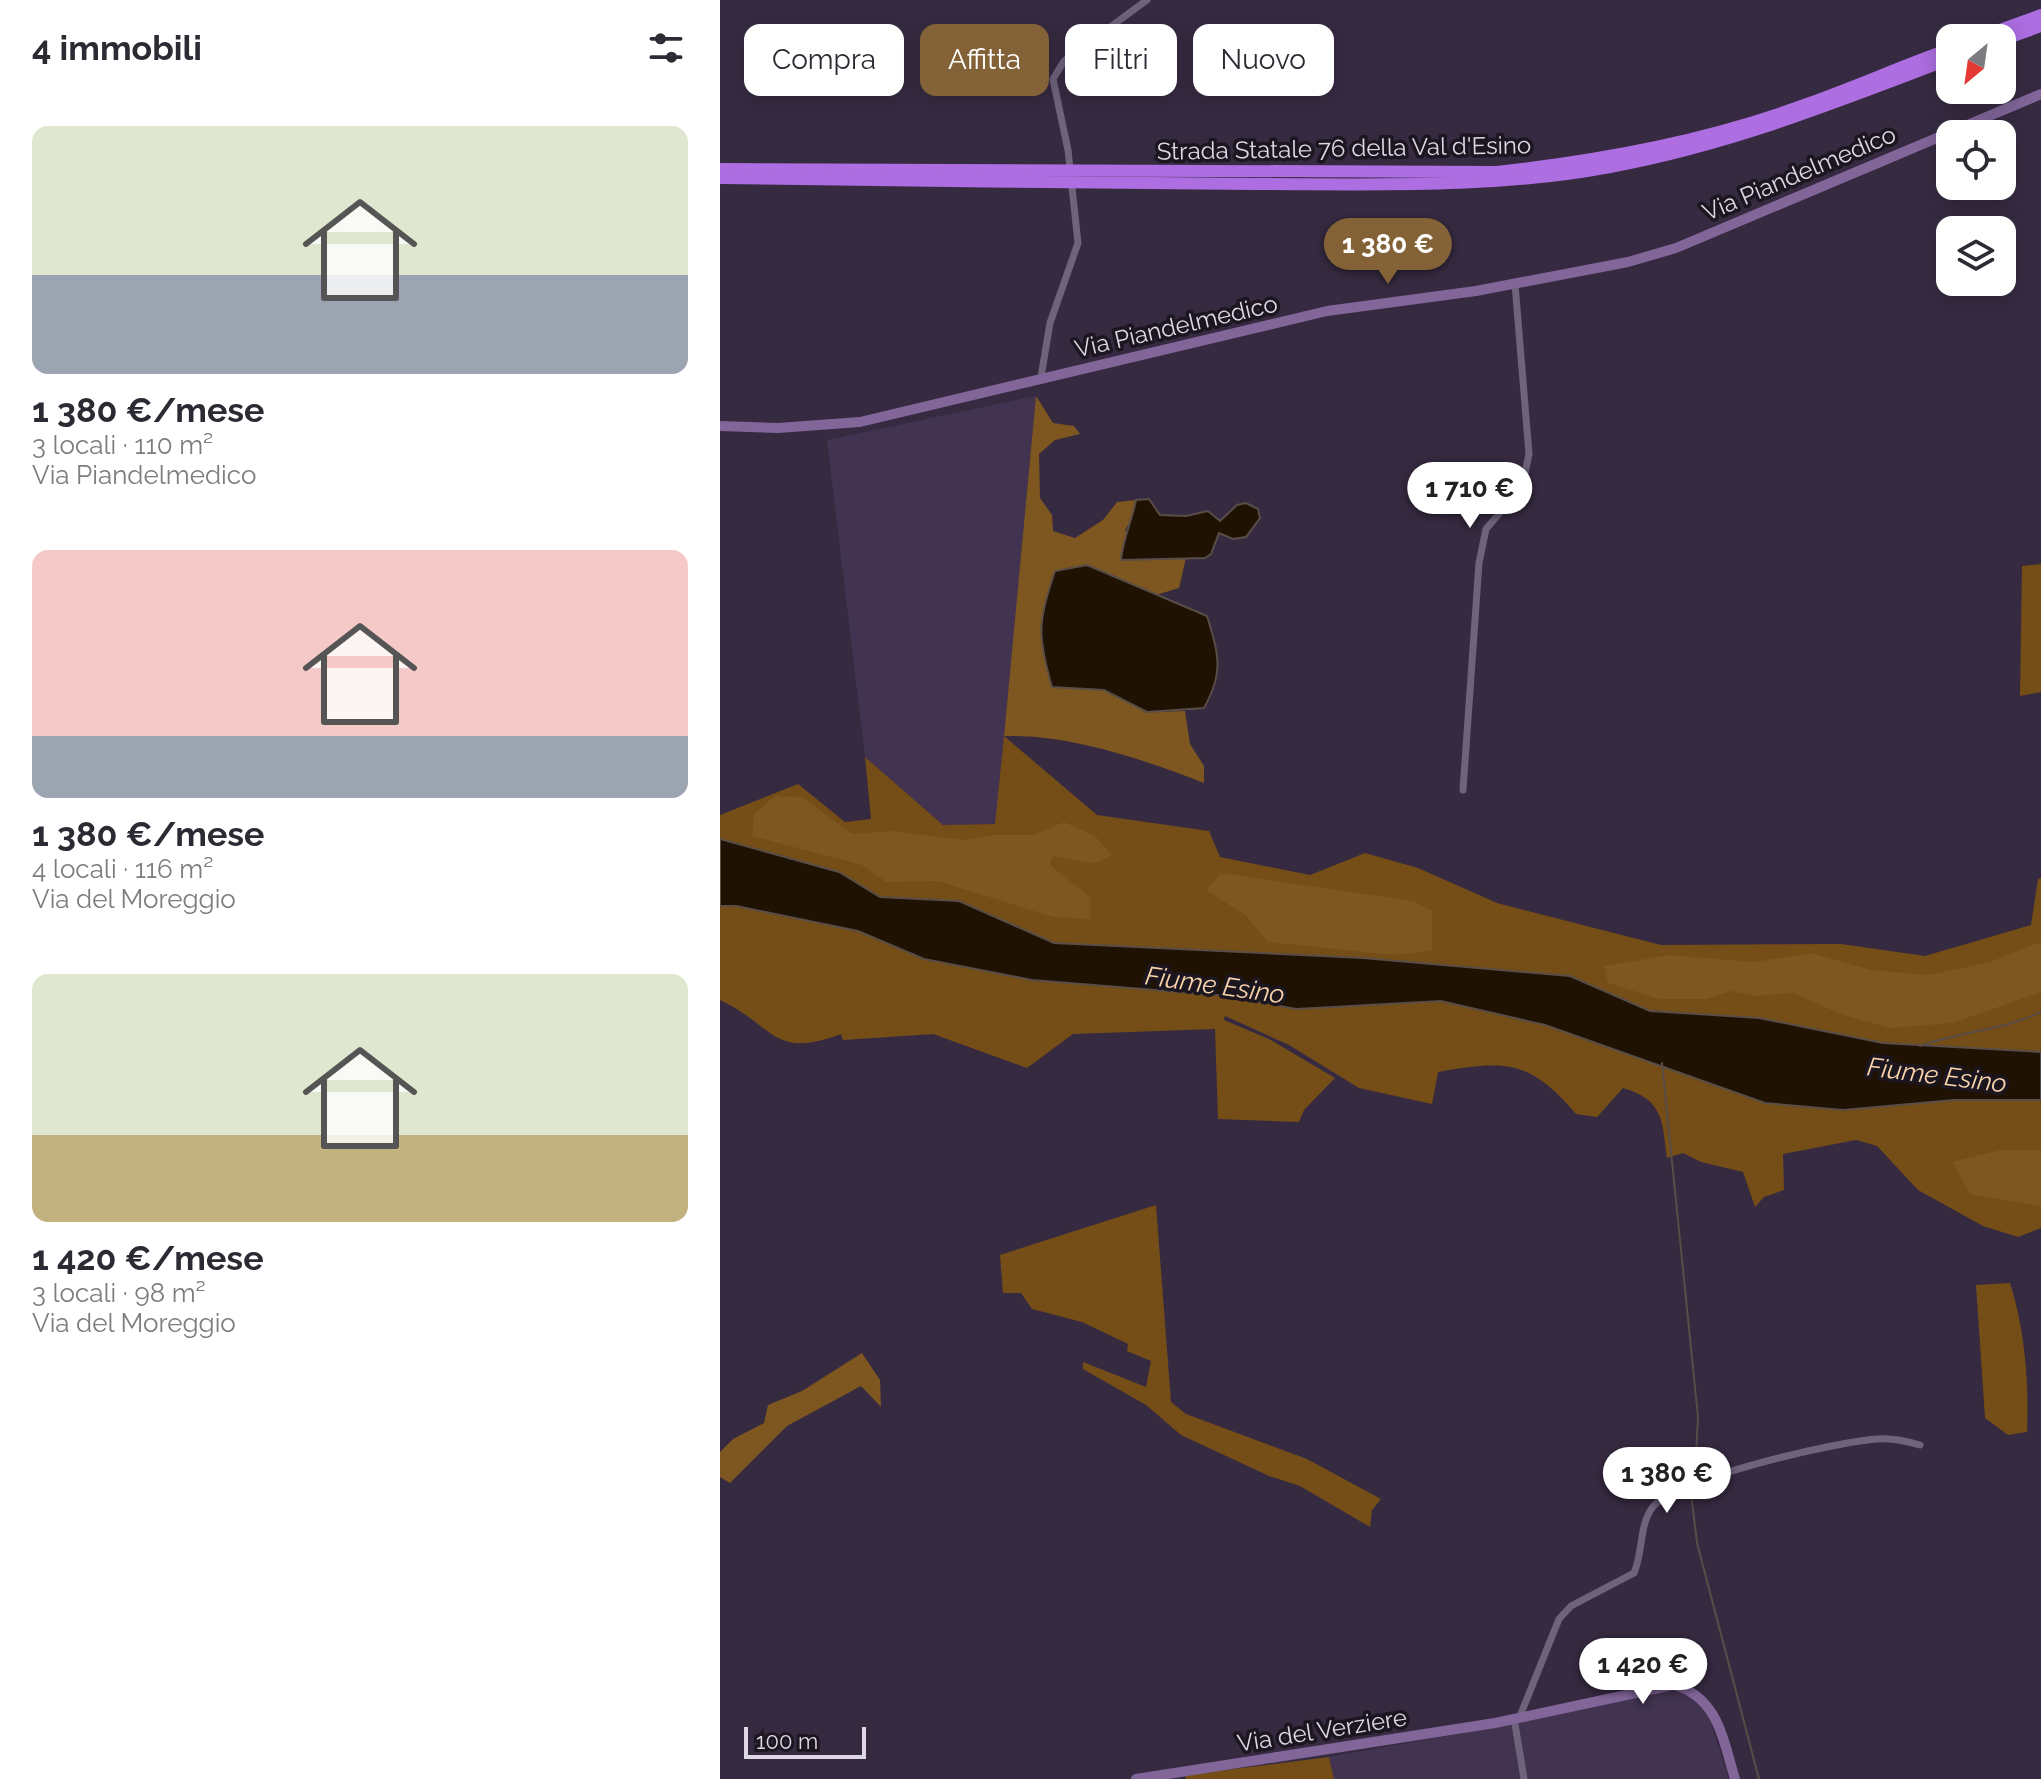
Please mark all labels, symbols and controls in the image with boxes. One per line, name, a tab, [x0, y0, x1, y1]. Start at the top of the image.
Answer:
chip: Compra	[744, 24, 904, 96]
chip: Affitta	[920, 24, 1049, 96]
chip: Filtri	[1065, 24, 1177, 96]
chip: Nuovo	[1193, 24, 1334, 96]
north arrow	[1936, 24, 2016, 104]
map controls	[1936, 24, 2016, 296]
icon: filters	[644, 26, 688, 70]
text: 4 immobili	[32, 28, 202, 68]
street label: Via Piandelmedico	[1698, 119, 1900, 227]
button: locate	[1936, 120, 2016, 200]
street label: Strada Statale 76 della Val d'Esino	[1157, 130, 1531, 166]
icon: home	[288, 178, 432, 322]
button: layers	[1936, 216, 2016, 296]
pin: 1 380 €	[1314, 218, 1462, 286]
text: 1 380 €	[1342, 229, 1434, 259]
street label: Via Piandelmedico	[1072, 289, 1280, 363]
text: 1 380 €/mese	[32, 390, 264, 430]
text: 3 locali · 110 m²	[32, 430, 213, 460]
text: Via Piandelmedico	[32, 460, 256, 490]
pin: 1 710 €	[1396, 462, 1544, 530]
text: 1 710 €	[1425, 473, 1515, 503]
icon: home	[288, 602, 432, 746]
text: 1 380 €/mese	[32, 814, 264, 854]
text: 4 locali · 116 m²	[32, 854, 213, 884]
text: Via del Moreggio	[32, 884, 236, 914]
water label: Fiume Esino	[1143, 960, 1287, 1010]
icon: home	[288, 1026, 432, 1170]
water label: Fiume Esino	[1865, 1052, 2009, 1098]
text: 1 420 €/mese	[32, 1238, 264, 1278]
text: 3 locali · 98 m²	[32, 1278, 206, 1308]
text: Via del Moreggio	[32, 1308, 236, 1338]
pin: 1 380 €	[1593, 1447, 1741, 1515]
text: 1 380 €	[1621, 1458, 1713, 1488]
pin: 1 420 €	[1569, 1638, 1717, 1706]
text: 1 420 €	[1597, 1649, 1689, 1679]
street label: Via del Verziere	[1235, 1702, 1409, 1758]
scale bar	[744, 1723, 866, 1759]
text: 100 m	[756, 1728, 818, 1754]

